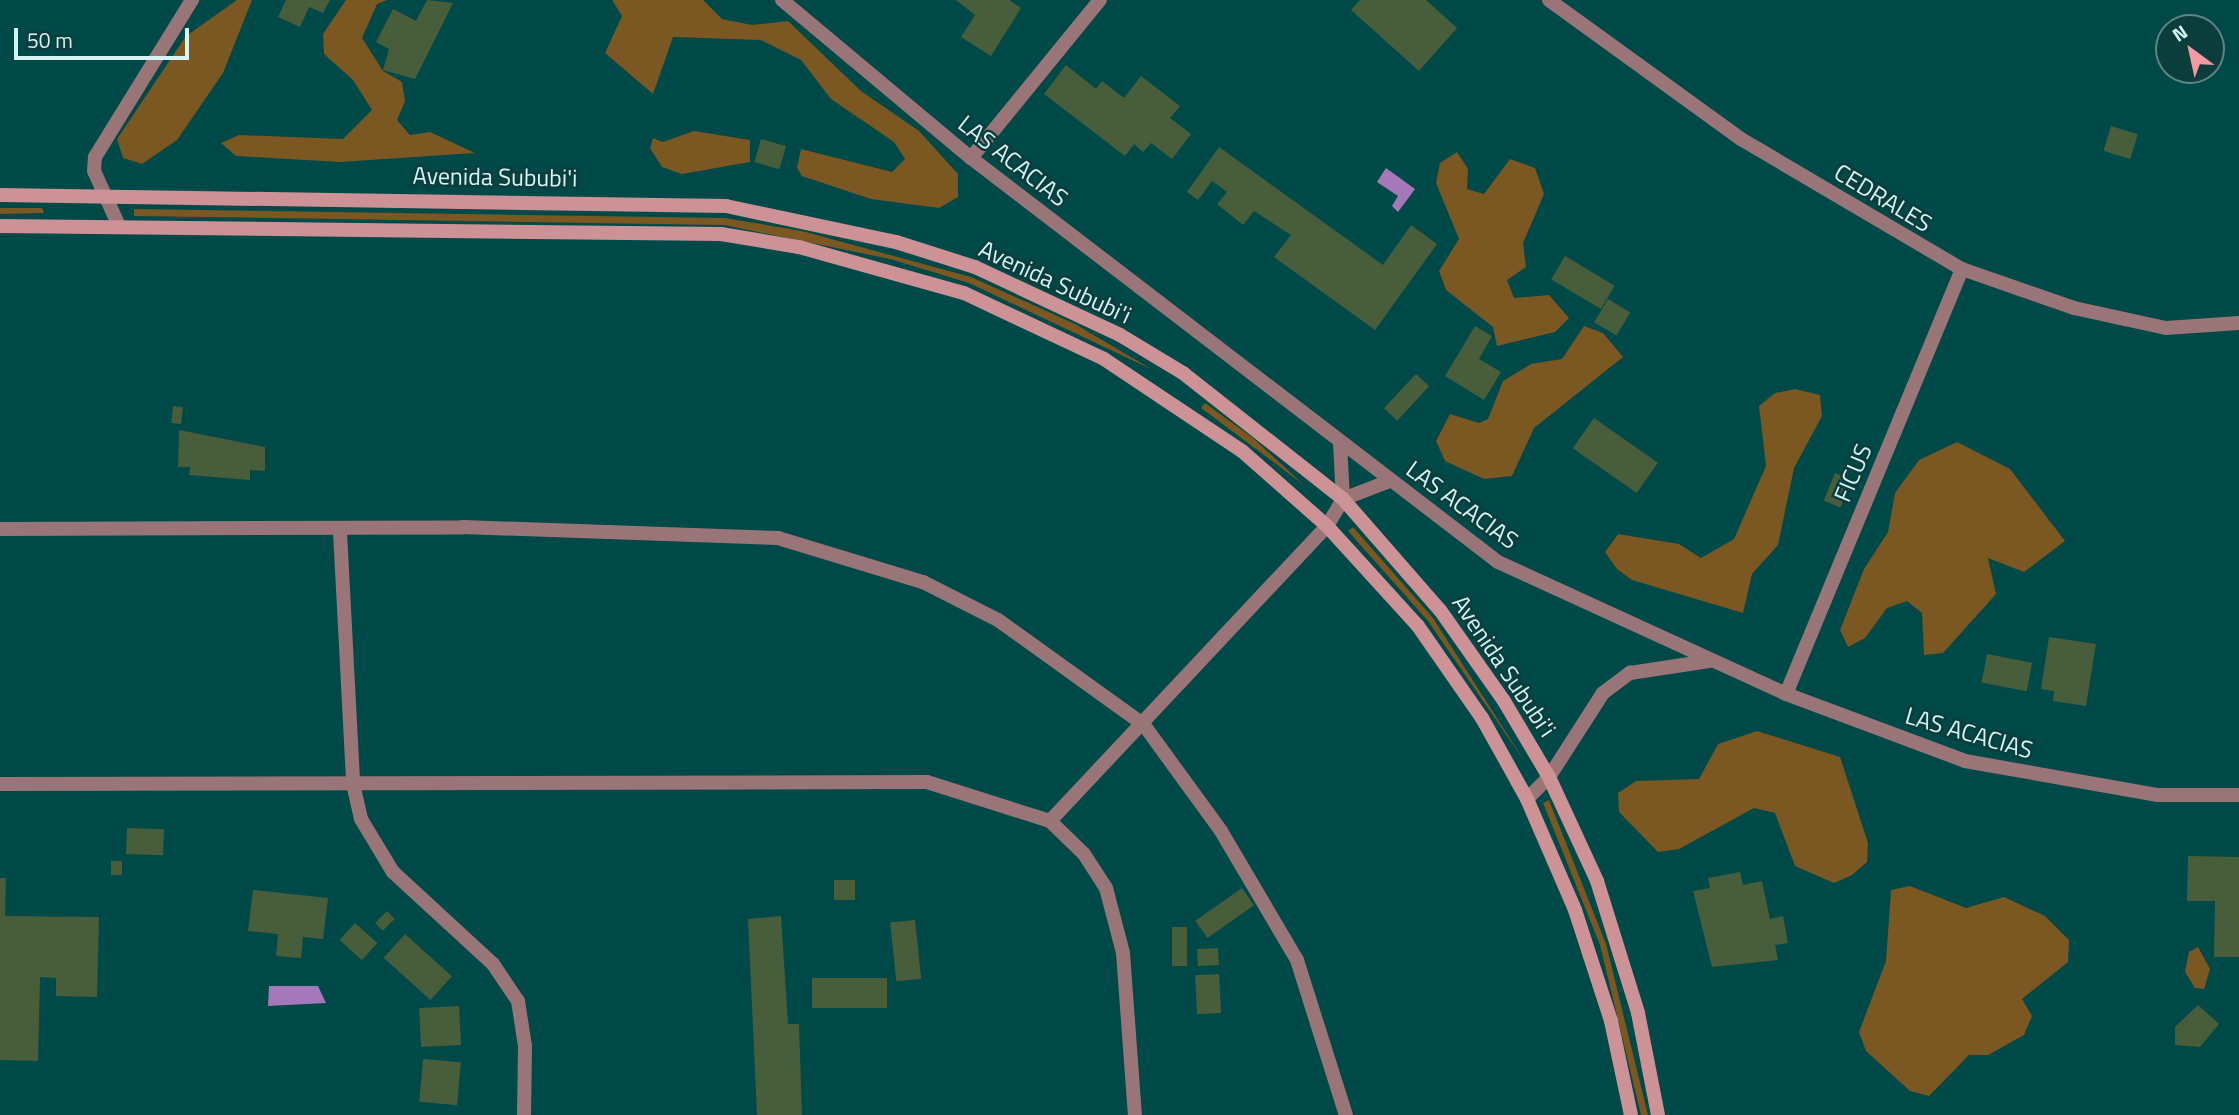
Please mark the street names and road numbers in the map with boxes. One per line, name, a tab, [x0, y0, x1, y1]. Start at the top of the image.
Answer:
street label: LAS ACACIAS	[952, 109, 1074, 213]
street label: CEDRALES	[1829, 158, 1937, 238]
street label: Avenida Sububi'i	[412, 161, 578, 193]
street label: Avenida Sububi'i	[974, 234, 1136, 330]
street label: FICUS	[1828, 440, 1878, 506]
street label: LAS ACACIAS	[1401, 455, 1523, 555]
street label: Avenida Sububi'i	[1446, 590, 1562, 742]
street label: LAS ACACIAS	[1902, 701, 2036, 765]

